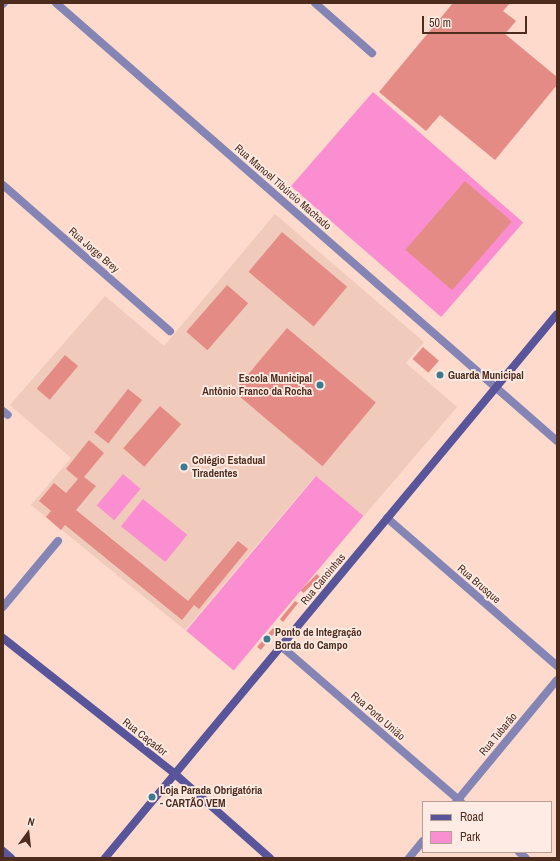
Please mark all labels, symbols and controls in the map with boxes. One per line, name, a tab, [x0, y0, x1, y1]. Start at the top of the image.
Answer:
scale bar	[424, 8, 529, 34]
text: 50 m	[429, 15, 451, 31]
street label: Rua Manoel Tibúrcio Machado	[232, 141, 334, 233]
street label: Rua Jorge Brey	[66, 224, 122, 276]
place label: Guarda Municipal	[448, 368, 524, 382]
marker: Guarda Municipal	[435, 370, 445, 380]
place label: Escola Municipal Antônio Franco da Rocha	[202, 372, 312, 398]
marker: Escola Municipal Antônio Franco da Rocha	[315, 380, 325, 390]
place label: Colégio Estadual Tiradentes	[192, 454, 265, 480]
marker: Colégio Estadual Tiradentes	[179, 462, 189, 472]
street label: Rua Canoinhas	[298, 551, 348, 607]
street label: Rua Brusque	[455, 562, 503, 606]
place label: Ponto de Integração Borda do Campo	[275, 626, 362, 652]
marker: Ponto de Integração Borda do Campo	[262, 634, 272, 644]
street label: Rua Porto União	[348, 689, 408, 743]
street label: Rua Tubarão	[476, 710, 520, 758]
street label: Rua Caçador	[120, 715, 170, 759]
place label: Loja Parada Obrigatória - CARTÃO VEM	[160, 784, 262, 810]
marker: Loja Parada Obrigatória - CARTÃO VEM	[147, 792, 157, 802]
legend	[422, 801, 552, 853]
text: Road	[460, 809, 484, 825]
north arrow	[8, 813, 48, 853]
text: N	[26, 814, 36, 829]
text: Park	[460, 829, 480, 845]

